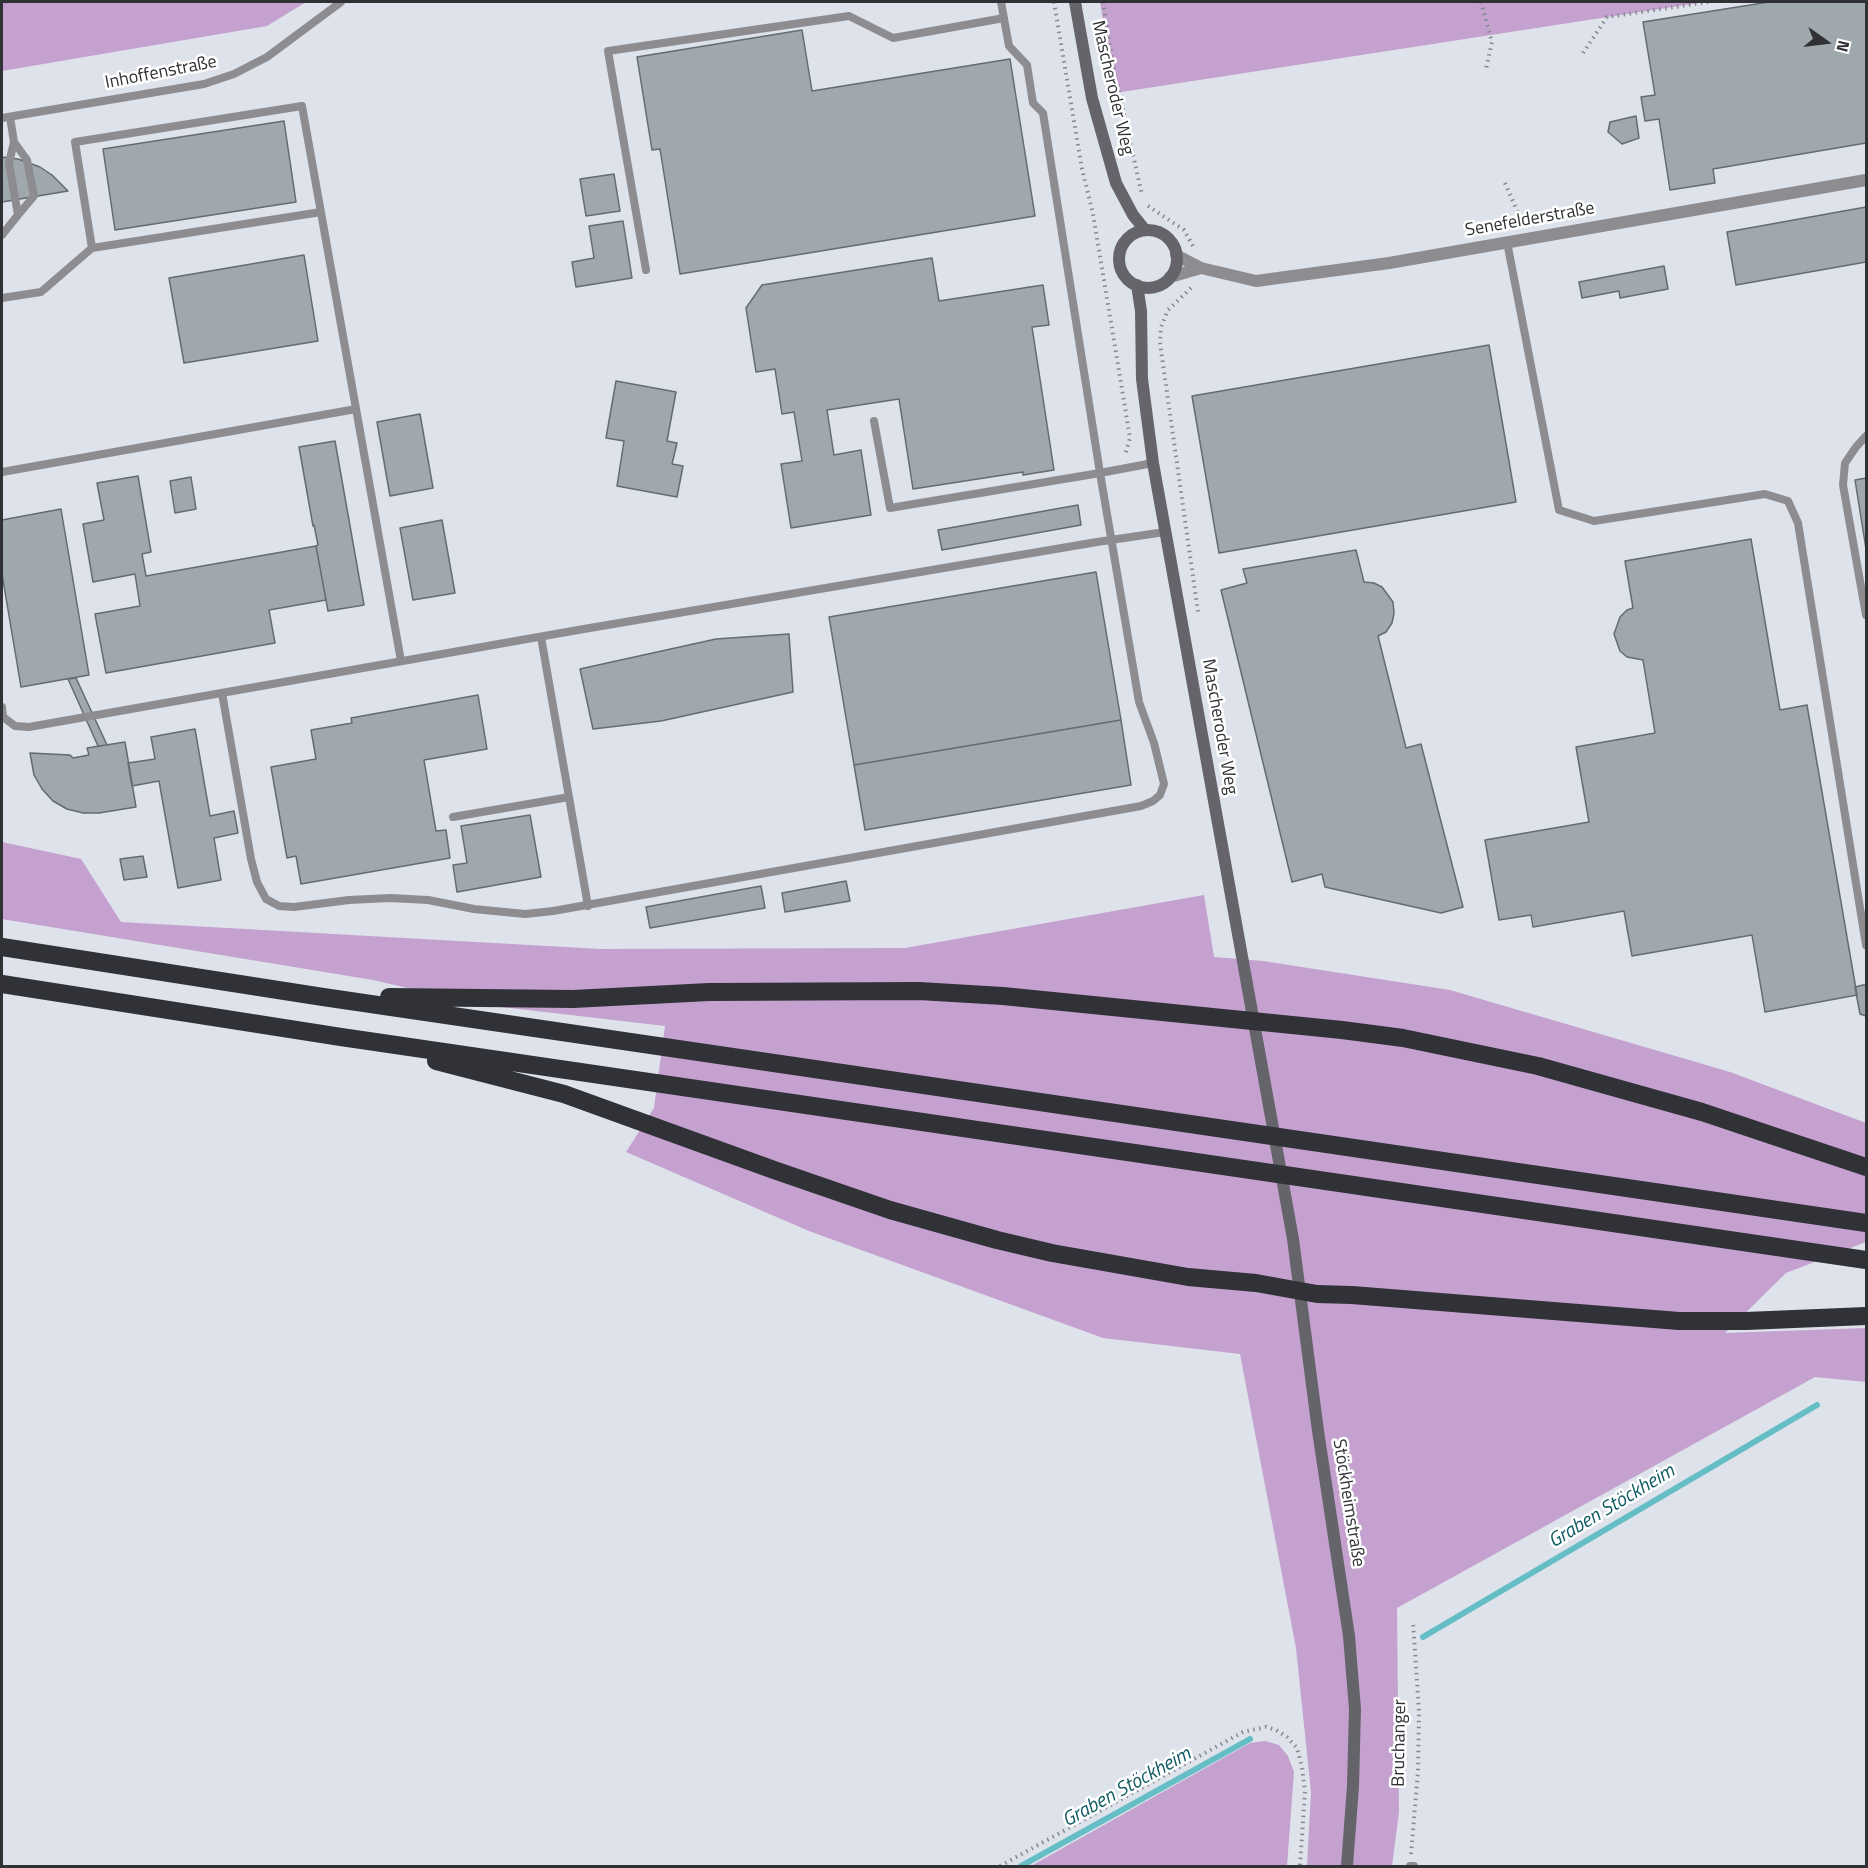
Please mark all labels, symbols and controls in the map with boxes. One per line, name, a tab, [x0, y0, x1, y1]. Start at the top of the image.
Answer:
north arrow	[1796, 12, 1856, 72]
street label: Mascheroder Weg	[1086, 19, 1138, 157]
text: N	[1830, 38, 1856, 55]
street label: Inhoffenstraße	[103, 52, 219, 94]
street label: Senefelderstraße	[1464, 198, 1596, 242]
street label: Mascheroder Weg	[1196, 657, 1242, 797]
street label: Stöckheimstraße	[1327, 1438, 1369, 1568]
water label: Graben Stöckheim	[1544, 1460, 1680, 1554]
street label: Bruchanger	[1388, 1699, 1412, 1787]
water label: Graben Stöckheim	[1059, 1743, 1195, 1833]

